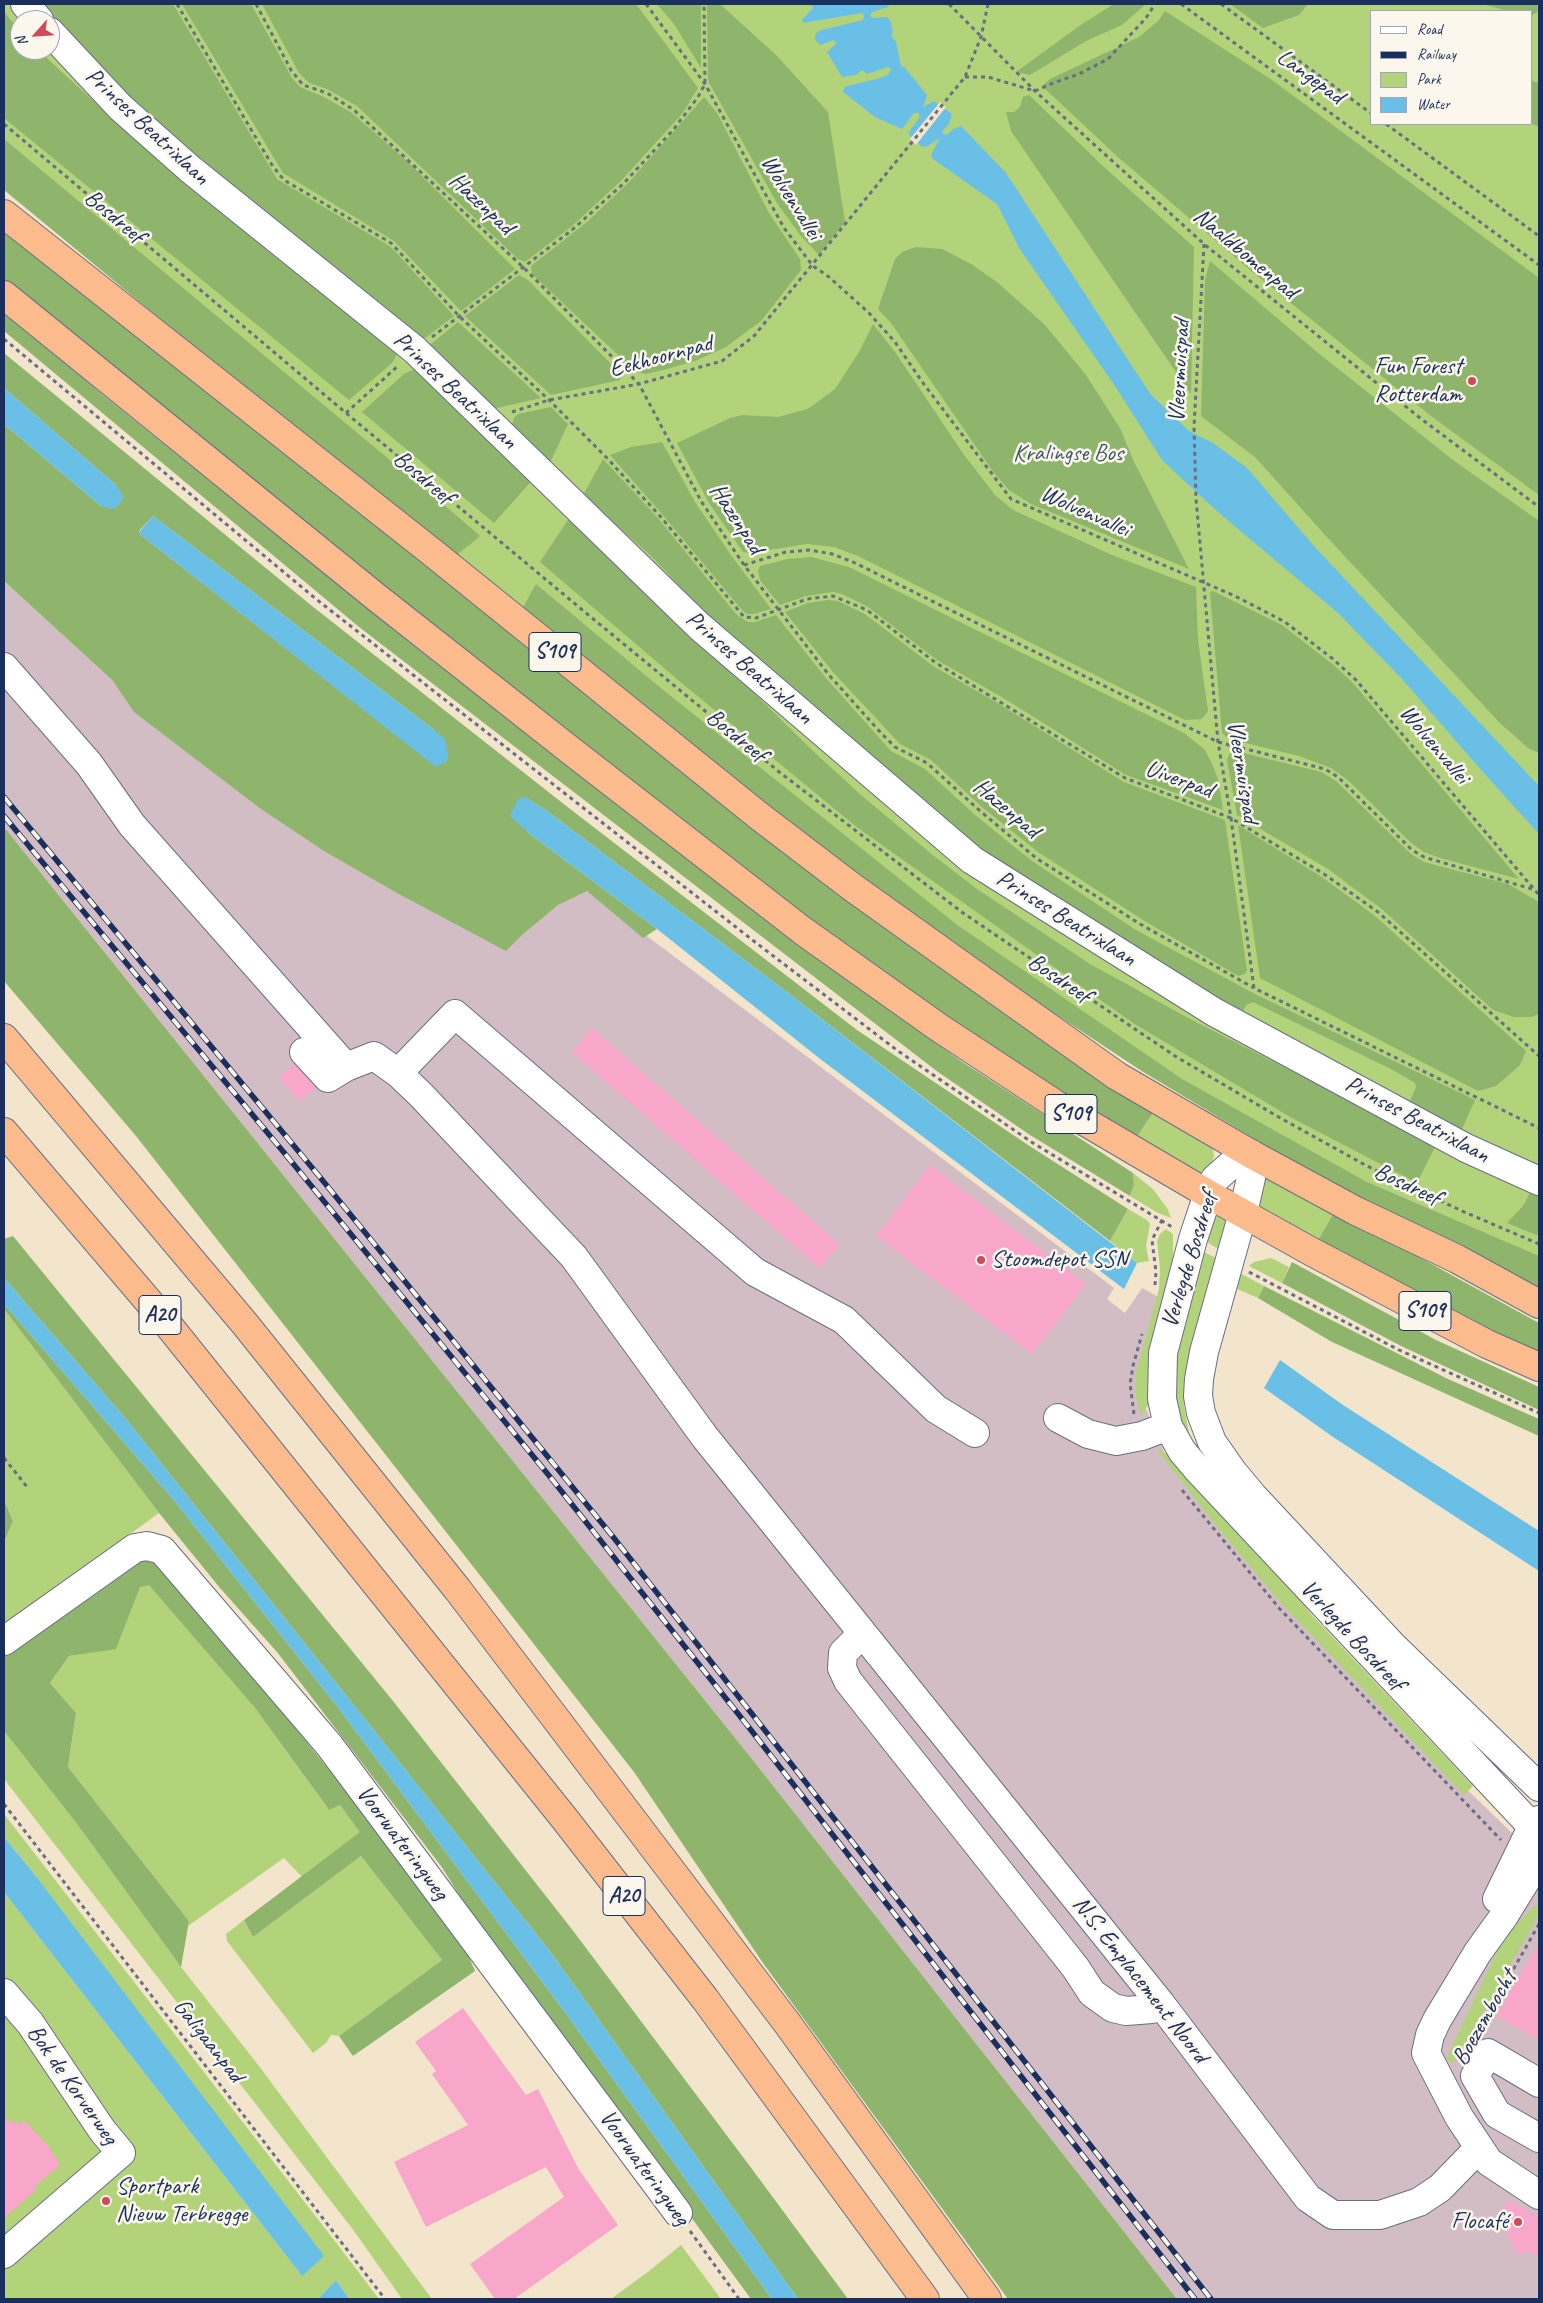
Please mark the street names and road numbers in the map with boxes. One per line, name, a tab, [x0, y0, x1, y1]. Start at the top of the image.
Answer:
street label: Langepad	[1271, 43, 1349, 111]
street label: Prinses Beatrixlaan	[79, 62, 215, 192]
street label: Wolvenvallei	[754, 150, 828, 246]
street label: Hazenpad	[442, 167, 520, 241]
street label: Bosdreef	[78, 184, 150, 250]
street label: Naaldbomenpad	[1187, 202, 1303, 306]
street label: Vleermuispad	[1163, 319, 1197, 423]
street label: Prinses Beatrixlaan	[387, 326, 523, 456]
street label: Eekhoornpad	[606, 329, 716, 385]
street label: Bosdreef	[387, 445, 459, 511]
street label: Hazenpad	[703, 478, 769, 560]
street label: Wolvenvallei	[1036, 480, 1134, 544]
street label: Prinses Beatrixlaan	[679, 605, 819, 731]
road number: S109	[529, 632, 581, 672]
street label: Wolvenvallei	[1393, 700, 1475, 790]
street label: Bosdreef	[700, 703, 772, 769]
street label: Vleermuispad	[1220, 719, 1264, 825]
street label: Uiverpad	[1141, 755, 1217, 805]
street label: Hazenpad	[967, 773, 1045, 845]
street label: Prinses Beatrixlaan	[991, 865, 1141, 973]
street label: Bosdreef	[1022, 948, 1096, 1010]
street label: Prinses Beatrixlaan	[1340, 1070, 1494, 1170]
road number: S109	[1045, 1094, 1097, 1134]
street label: Bosdreef	[1369, 1157, 1445, 1213]
street label: Verlegde Bosdreef	[1156, 1189, 1224, 1331]
road number: S109	[1399, 1292, 1451, 1330]
road number: A20	[139, 1296, 181, 1334]
street label: Verlegde Bosdreef	[1293, 1575, 1411, 1697]
street label: Voorwateringweg	[350, 1780, 454, 1906]
road number: A20	[603, 1876, 645, 1915]
street label: N.S. Emplacement Noord	[1066, 1891, 1214, 2069]
street label: Boezembocht	[1446, 1965, 1524, 2071]
street label: Galigaanpad	[166, 1993, 250, 2089]
street label: Bok de Korverweg	[20, 2020, 124, 2150]
street label: Voorwateringweg	[592, 2105, 696, 2231]

